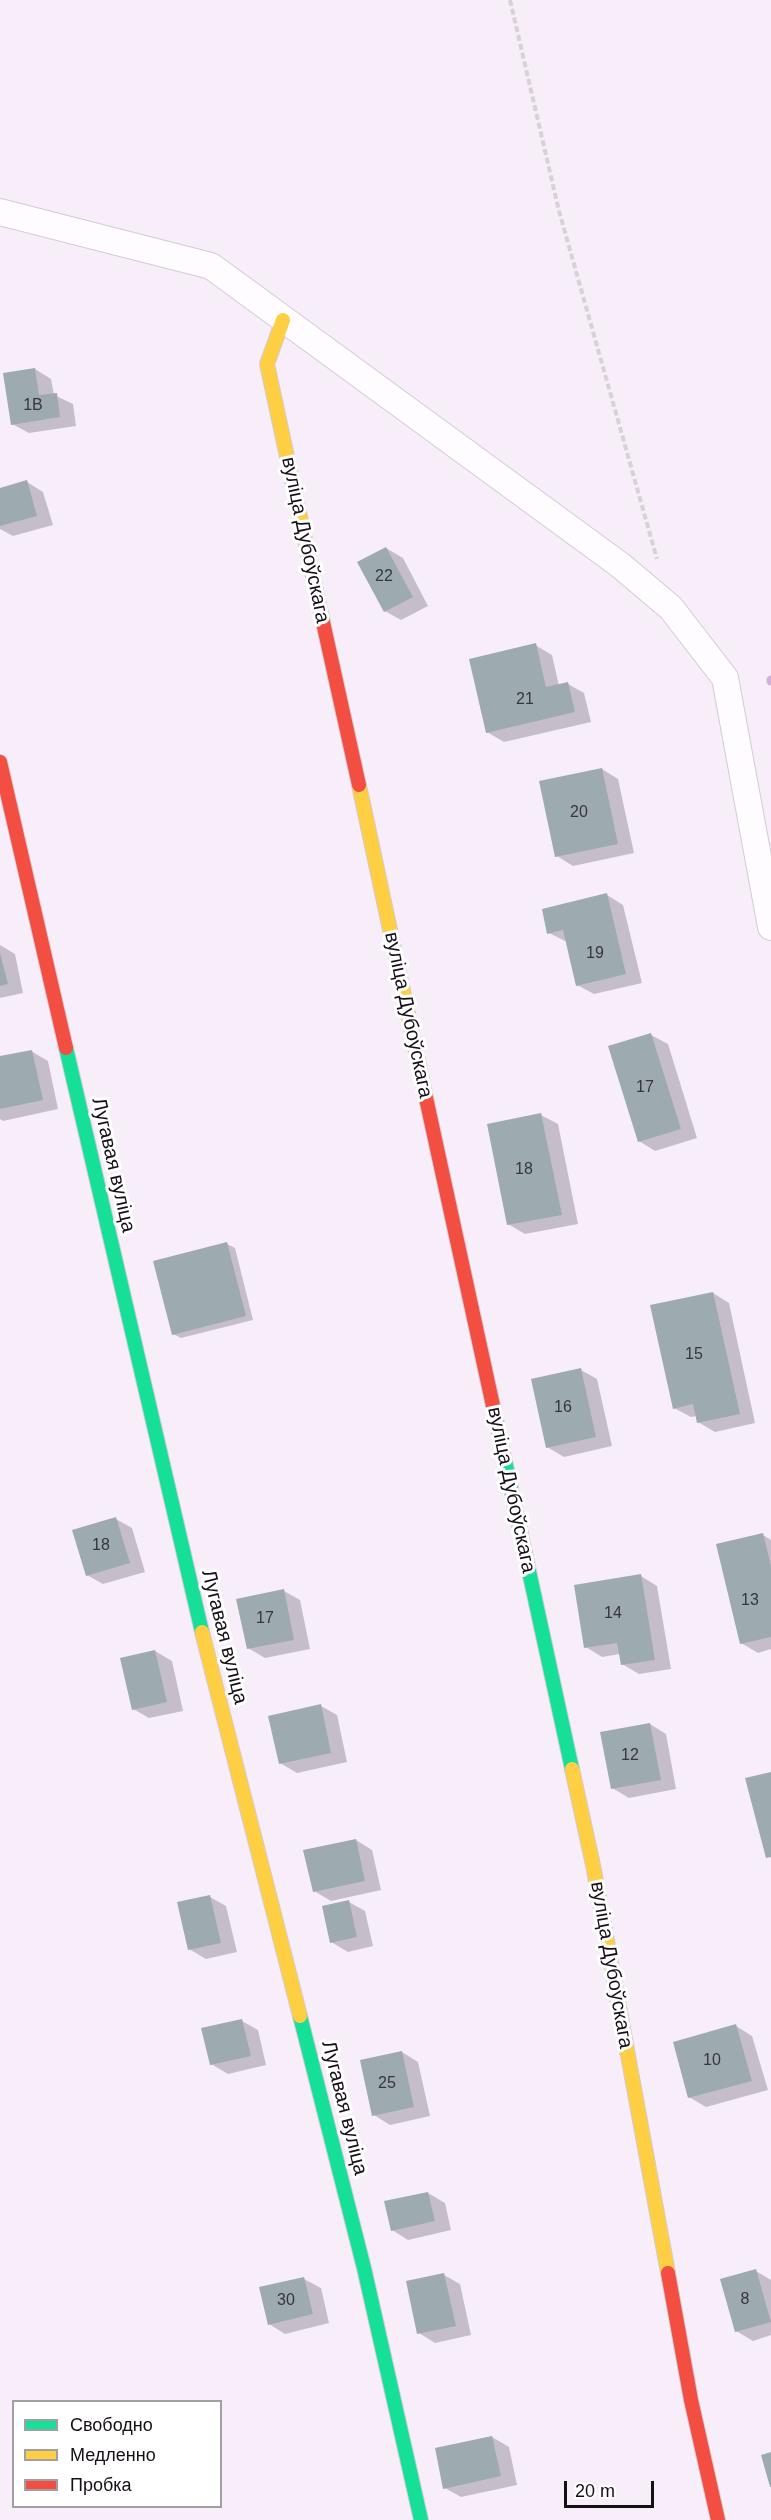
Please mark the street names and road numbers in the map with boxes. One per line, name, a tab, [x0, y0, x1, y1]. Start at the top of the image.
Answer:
street label: вуліца Дубоўскага	[276, 455, 334, 625]
street label: вуліца Дубоўскага	[379, 930, 437, 1100]
street label: Лугавая вуліца	[86, 1095, 140, 1235]
street label: вуліца Дубоўскага	[482, 1405, 540, 1575]
street label: Лугавая вуліца	[196, 1567, 252, 1707]
street label: вуліца Дубоўскага	[585, 1880, 637, 2050]
street label: Лугавая вуліца	[316, 2038, 372, 2178]

